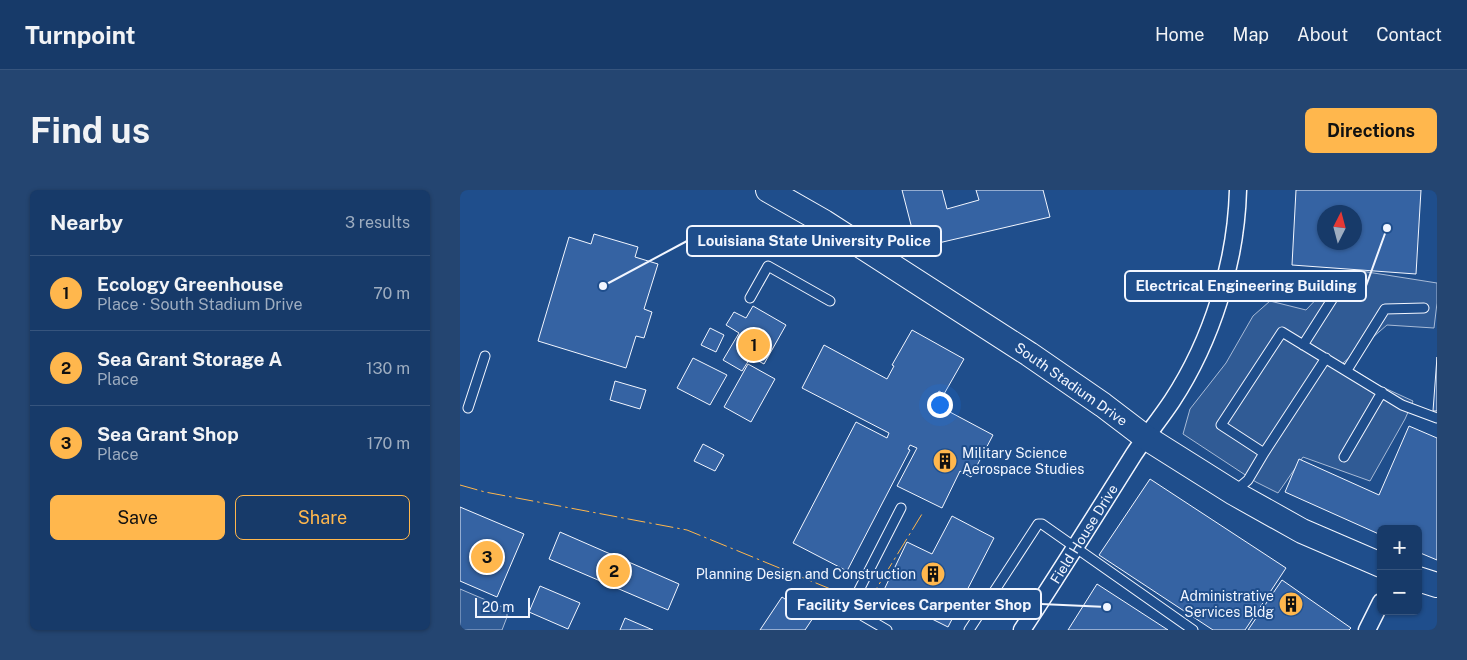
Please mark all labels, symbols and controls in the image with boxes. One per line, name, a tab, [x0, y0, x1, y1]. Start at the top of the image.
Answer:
text: Turnpoint	[25, 21, 135, 49]
text: Home	[1155, 24, 1205, 45]
text: Map	[1233, 24, 1269, 45]
text: About	[1297, 24, 1348, 45]
text: Contact	[1376, 24, 1442, 45]
button: Directions	[1305, 108, 1437, 153]
text: Find us	[30, 110, 150, 151]
north arrow	[1317, 205, 1362, 250]
text: Nearby	[50, 210, 123, 235]
text: 3 results	[345, 213, 410, 232]
callout: Louisiana State University Police	[687, 226, 941, 256]
text: Louisiana State University Police	[697, 232, 931, 249]
callout: Electrical Engineering Building	[1125, 271, 1366, 301]
text: Ecology Greenhouse	[97, 273, 284, 295]
text: Electrical Engineering Building	[1135, 277, 1357, 294]
text: 1	[63, 284, 69, 303]
text: 70 m	[373, 284, 410, 303]
text: Place · South Stadium Drive	[97, 295, 303, 314]
pin: 1	[738, 326, 770, 364]
street label: South Stadium Drive	[1012, 339, 1130, 429]
text: Sea Grant Storage A	[97, 348, 282, 370]
text: 2	[61, 359, 71, 378]
text: 130 m	[366, 359, 410, 378]
text: Place	[97, 370, 139, 389]
your location	[927, 392, 953, 418]
text: Sea Grant Shop	[97, 423, 239, 445]
text: 3	[61, 434, 71, 453]
text: 170 m	[367, 434, 410, 453]
text: Place	[97, 445, 139, 464]
place label: Military Science Aerospace Studies	[962, 445, 1084, 477]
building icon: Military Science Aerospace Studies	[932, 448, 958, 474]
street label: Field House Drive	[1047, 481, 1121, 587]
button: Save	[50, 495, 225, 540]
button: Share	[235, 495, 410, 540]
map controls	[1377, 525, 1422, 615]
button: +	[1377, 525, 1422, 570]
pin: 3	[471, 538, 503, 576]
pin: 2	[598, 552, 630, 590]
building icon: Planning Design and Construction	[920, 561, 946, 587]
place label: Planning Design and Construction	[696, 566, 916, 582]
button: −	[1377, 570, 1422, 615]
place label: Administrative Services Bldg	[1180, 588, 1274, 620]
callout: Facility Services Carpenter Shop	[786, 589, 1041, 619]
building icon: Administrative Services Bldg	[1278, 591, 1304, 617]
scale bar	[475, 595, 530, 618]
text: Facility Services Carpenter Shop	[797, 596, 1031, 613]
text: 20 m	[482, 599, 514, 615]

